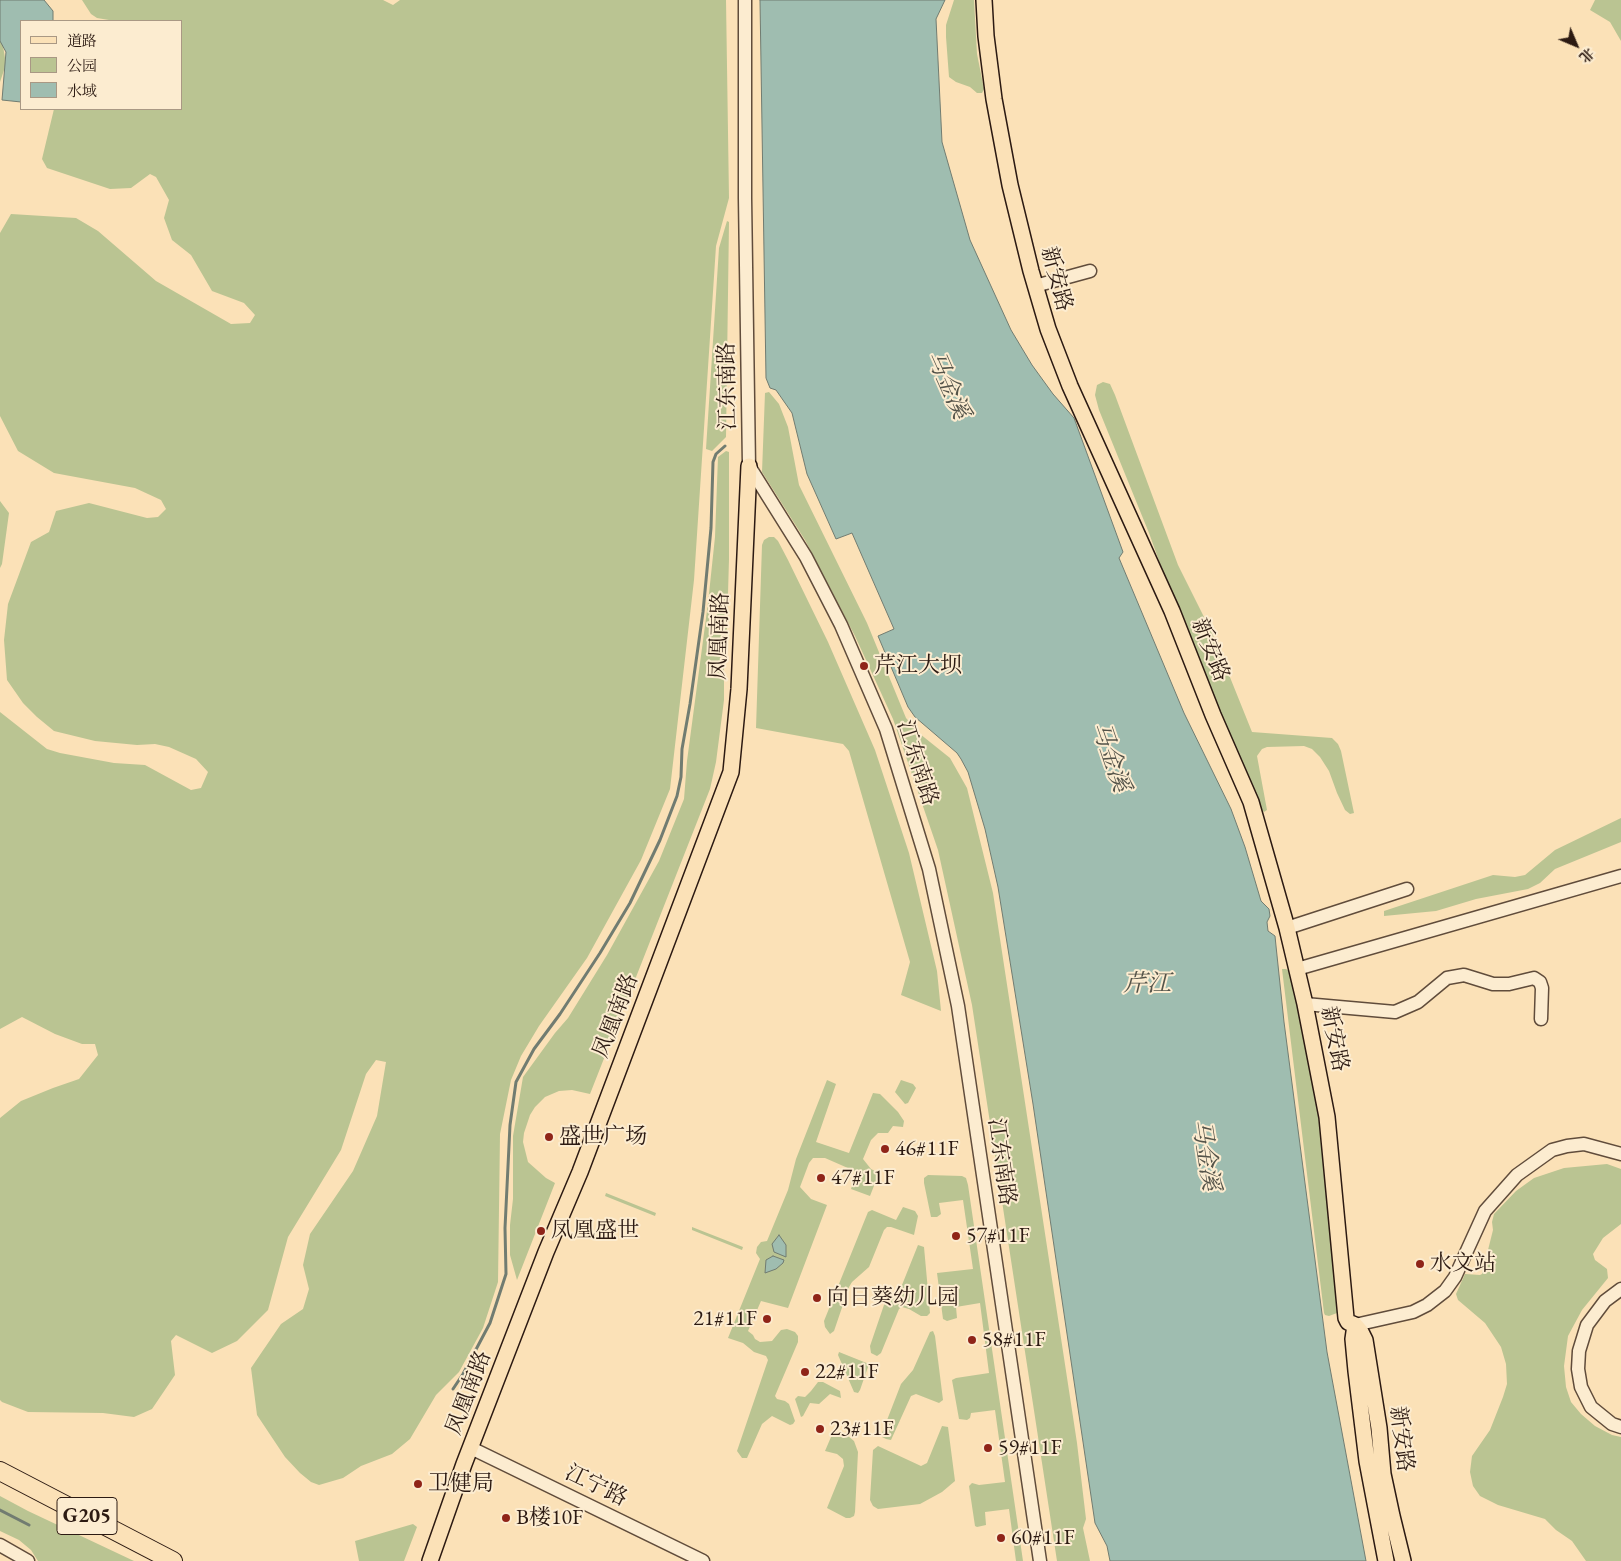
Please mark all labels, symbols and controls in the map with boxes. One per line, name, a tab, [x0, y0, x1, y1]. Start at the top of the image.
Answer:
legend	[20, 20, 182, 110]
north arrow	[1551, 20, 1601, 70]
text: 道路	[67, 31, 97, 50]
text: 北	[1575, 44, 1598, 67]
text: 公园	[67, 56, 97, 75]
text: 水域	[67, 81, 97, 100]
street label: 新安路	[1035, 244, 1077, 314]
street label: 江东南路	[714, 342, 742, 430]
water label: 马金溪	[919, 346, 975, 424]
street label: 凤凰南路	[705, 592, 735, 680]
street label: 新安路	[1185, 614, 1235, 686]
place label: 芹江大坝	[874, 653, 962, 679]
marker: 芹江大坝	[858, 660, 870, 672]
street label: 江东南路	[891, 717, 943, 809]
water label: 马金溪	[1085, 718, 1135, 796]
street label: 凤凰南路	[588, 970, 644, 1062]
water label: 芹江	[1123, 970, 1171, 998]
street label: 新安路	[1315, 1004, 1353, 1074]
street label: 江东南路	[982, 1117, 1020, 1207]
water label: 马金溪	[1185, 1117, 1225, 1193]
place label: 盛世广场	[559, 1124, 647, 1150]
marker: 盛世广场	[543, 1131, 555, 1143]
place label: 46#11F	[895, 1136, 959, 1162]
marker: 46#11F	[879, 1143, 891, 1155]
place label: 47#11F	[831, 1165, 895, 1191]
marker: 47#11F	[815, 1172, 827, 1184]
place label: 凤凰盛世	[551, 1218, 639, 1244]
place label: 57#11F	[966, 1223, 1030, 1249]
marker: 凤凰盛世	[535, 1225, 547, 1237]
marker: 57#11F	[950, 1230, 962, 1242]
place label: 水文站	[1430, 1251, 1496, 1277]
marker: 水文站	[1414, 1258, 1426, 1270]
place label: 向日葵幼儿园	[827, 1285, 959, 1311]
marker: 向日葵幼儿园	[811, 1292, 823, 1304]
place label: 21#11F	[693, 1306, 757, 1332]
marker: 21#11F	[761, 1313, 773, 1325]
place label: 58#11F	[982, 1327, 1046, 1353]
marker: 58#11F	[966, 1334, 978, 1346]
street label: 凤凰南路	[441, 1347, 497, 1439]
place label: 22#11F	[815, 1359, 879, 1385]
marker: 22#11F	[799, 1366, 811, 1378]
street label: 新安路	[1384, 1405, 1418, 1473]
place label: 23#11F	[830, 1416, 894, 1442]
marker: 23#11F	[814, 1423, 826, 1435]
place label: 59#11F	[998, 1435, 1062, 1461]
marker: 59#11F	[982, 1442, 994, 1454]
street label: 江宁路	[561, 1460, 631, 1512]
place label: 卫健局	[428, 1471, 494, 1497]
marker: 卫健局	[412, 1478, 424, 1490]
road number: G205	[57, 1498, 117, 1534]
place label: B楼10F	[516, 1505, 583, 1531]
marker: B楼10F	[500, 1512, 512, 1524]
place label: 60#11F	[1011, 1525, 1075, 1551]
marker: 60#11F	[995, 1532, 1007, 1544]

